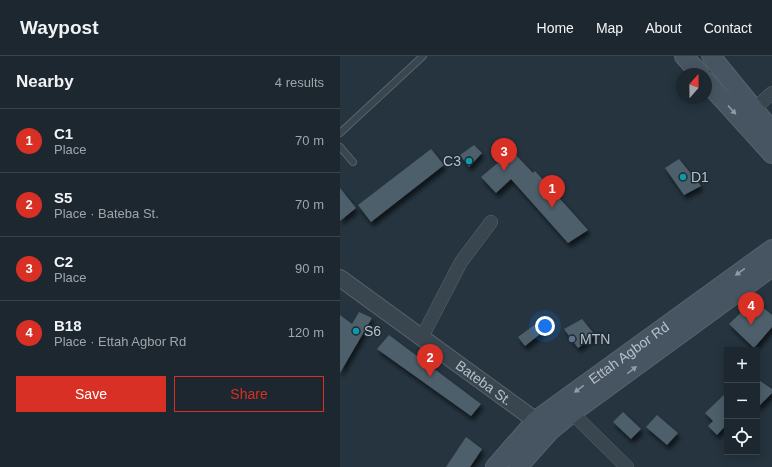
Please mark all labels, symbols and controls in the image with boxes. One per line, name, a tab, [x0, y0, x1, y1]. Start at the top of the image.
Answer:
text: Waypost	[20, 17, 98, 38]
text: Home	[537, 20, 574, 36]
text: Map	[596, 20, 623, 36]
text: About	[645, 20, 682, 36]
text: Contact	[704, 20, 752, 36]
north arrow	[676, 68, 712, 104]
text: Nearby	[16, 72, 74, 91]
text: 4 results	[275, 75, 324, 90]
one-way arrow	[727, 105, 737, 115]
text: C1	[54, 125, 73, 142]
text: 1	[25, 133, 33, 148]
text: 70 m	[295, 133, 324, 148]
pin: 3	[491, 138, 517, 171]
text: Place	[54, 142, 87, 157]
place label: C3	[443, 153, 461, 169]
marker: C3	[464, 156, 474, 166]
place label: D1	[691, 169, 709, 185]
marker: D1	[678, 172, 688, 182]
pin: 1	[539, 175, 565, 208]
text: S5	[54, 189, 72, 206]
text: 2	[25, 197, 33, 212]
text: 70 m	[295, 197, 324, 212]
text: Place · Bateba St.	[54, 206, 159, 221]
text: C2	[54, 253, 73, 270]
text: 3	[25, 261, 33, 276]
text: 90 m	[295, 261, 324, 276]
one-way arrow	[735, 268, 746, 276]
text: Place	[54, 270, 87, 285]
pin: 4	[738, 292, 764, 325]
your location	[535, 316, 555, 336]
text: B18	[54, 317, 82, 334]
street label: Ettah Agbor Rd	[586, 318, 672, 387]
place label: S6	[364, 323, 381, 339]
text: 4	[25, 325, 33, 340]
text: 120 m	[288, 325, 324, 340]
marker: S6	[351, 326, 361, 336]
place label: MTN	[580, 331, 610, 347]
text: Place · Ettah Agbor Rd	[54, 334, 186, 349]
marker: MTN	[567, 334, 577, 344]
pin: 2	[417, 344, 443, 377]
map controls	[724, 347, 760, 455]
button: +	[724, 347, 760, 383]
street label: Bateba St.	[453, 357, 515, 409]
one-way arrow	[627, 365, 638, 374]
button: Save	[16, 376, 166, 412]
button: Share	[174, 376, 324, 412]
button: −	[724, 383, 760, 419]
one-way arrow	[573, 385, 584, 394]
button: locate	[724, 419, 760, 455]

